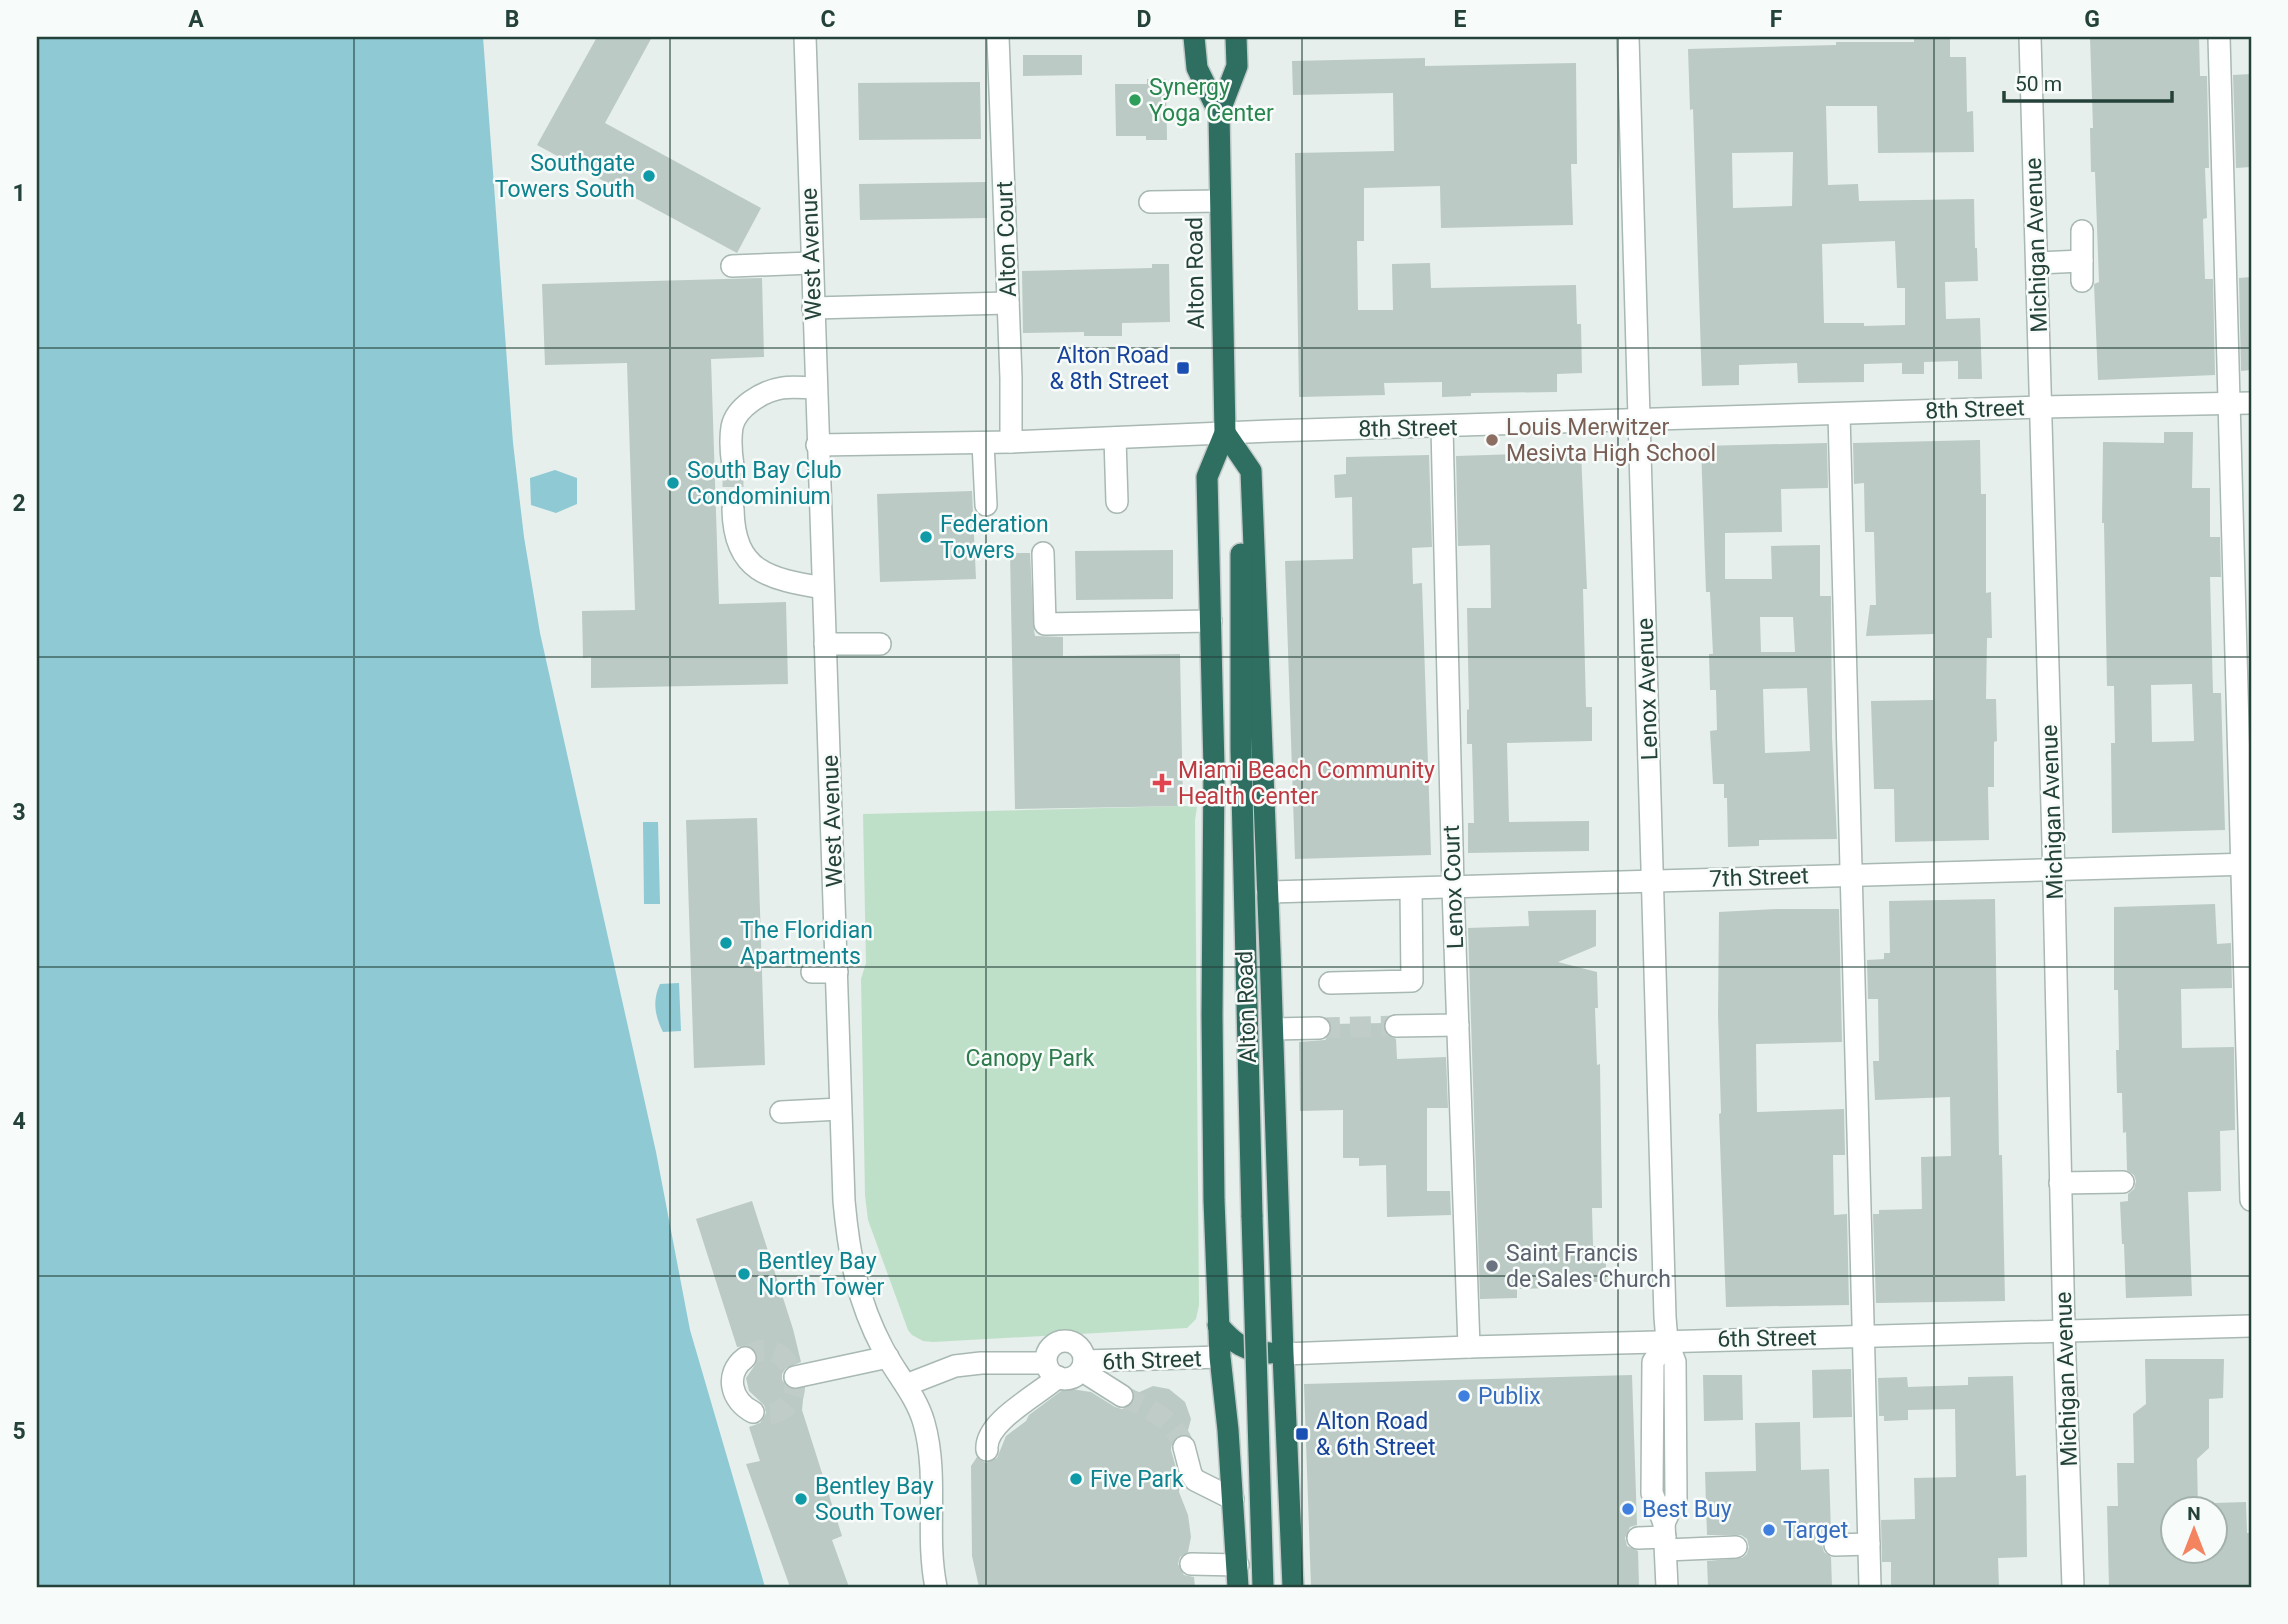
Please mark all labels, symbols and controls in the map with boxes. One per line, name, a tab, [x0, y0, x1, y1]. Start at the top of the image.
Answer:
text: A	[188, 6, 204, 33]
text: B	[505, 6, 519, 33]
text: C	[820, 6, 836, 33]
text: D	[1137, 6, 1151, 33]
text: E	[1454, 6, 1467, 33]
text: F	[1770, 6, 1783, 33]
text: G	[2084, 6, 2100, 33]
scale bar	[2004, 60, 2172, 104]
text: 50 m	[2015, 72, 2062, 96]
place label: Synergy Yoga Center	[1149, 74, 1274, 127]
marker: Synergy Yoga Center	[1127, 92, 1143, 108]
place label: Southgate Towers South	[495, 150, 635, 203]
street label: Michigan Avenue	[2020, 157, 2053, 333]
marker: Southgate Towers South	[641, 168, 657, 184]
text: 1	[12, 180, 26, 207]
street label: Alton Court	[991, 181, 1022, 297]
street label: West Avenue	[796, 187, 827, 321]
street label: Alton Road	[1181, 217, 1210, 329]
place label: Alton Road & 8th Street	[1049, 342, 1169, 395]
marker: Alton Road & 8th Street	[1175, 360, 1191, 376]
street label: 8th Street	[1925, 394, 2025, 425]
street label: 8th Street	[1358, 414, 1458, 443]
place label: Louis Merwitzer Mesivta High School	[1506, 414, 1716, 467]
marker: Louis Merwitzer Mesivta High School	[1484, 432, 1500, 448]
place label: South Bay Club Condominium	[687, 457, 842, 510]
marker: South Bay Club Condominium	[665, 475, 681, 491]
text: 2	[12, 490, 26, 517]
place label: Federation Towers	[940, 511, 1049, 564]
marker: Federation Towers	[918, 529, 934, 545]
street label: Lenox Avenue	[1632, 617, 1663, 761]
street label: Michigan Avenue	[2036, 724, 2069, 900]
street label: West Avenue	[817, 754, 848, 888]
place label: Miami Beach Community Health Center	[1178, 757, 1435, 810]
marker: Miami Beach Community Health Center	[1152, 773, 1172, 793]
text: 3	[12, 799, 26, 826]
street label: Lenox Court	[1438, 825, 1469, 949]
street label: 7th Street	[1709, 862, 1809, 893]
place label: The Floridian Apartments	[740, 917, 873, 970]
marker: The Floridian Apartments	[718, 935, 734, 951]
street label: Alton Road	[1231, 950, 1262, 1064]
park label: Canopy Park	[965, 1045, 1095, 1072]
text: 4	[12, 1108, 26, 1135]
place label: Saint Francis de Sales Church	[1506, 1240, 1671, 1293]
place label: Bentley Bay North Tower	[758, 1248, 885, 1301]
marker: Saint Francis de Sales Church	[1484, 1258, 1500, 1274]
marker: Bentley Bay North Tower	[736, 1266, 752, 1282]
street label: Michigan Avenue	[2050, 1291, 2083, 1467]
street label: 6th Street	[1717, 1324, 1817, 1353]
street label: 6th Street	[1102, 1345, 1202, 1376]
place label: Publix	[1478, 1383, 1541, 1410]
marker: Publix	[1456, 1388, 1472, 1404]
place label: Alton Road & 6th Street	[1316, 1408, 1436, 1461]
text: 5	[12, 1418, 26, 1445]
marker: Alton Road & 6th Street	[1294, 1426, 1310, 1442]
place label: Five Park	[1090, 1466, 1184, 1493]
marker: Five Park	[1068, 1471, 1084, 1487]
place label: Bentley Bay South Tower	[815, 1473, 943, 1526]
marker: Bentley Bay South Tower	[793, 1491, 809, 1507]
north arrow	[2158, 1494, 2228, 1564]
place label: Best Buy	[1642, 1496, 1732, 1523]
marker: Best Buy	[1620, 1501, 1636, 1517]
text: N	[2187, 1502, 2201, 1525]
place label: Target	[1783, 1517, 1848, 1544]
marker: Target	[1761, 1522, 1777, 1538]

